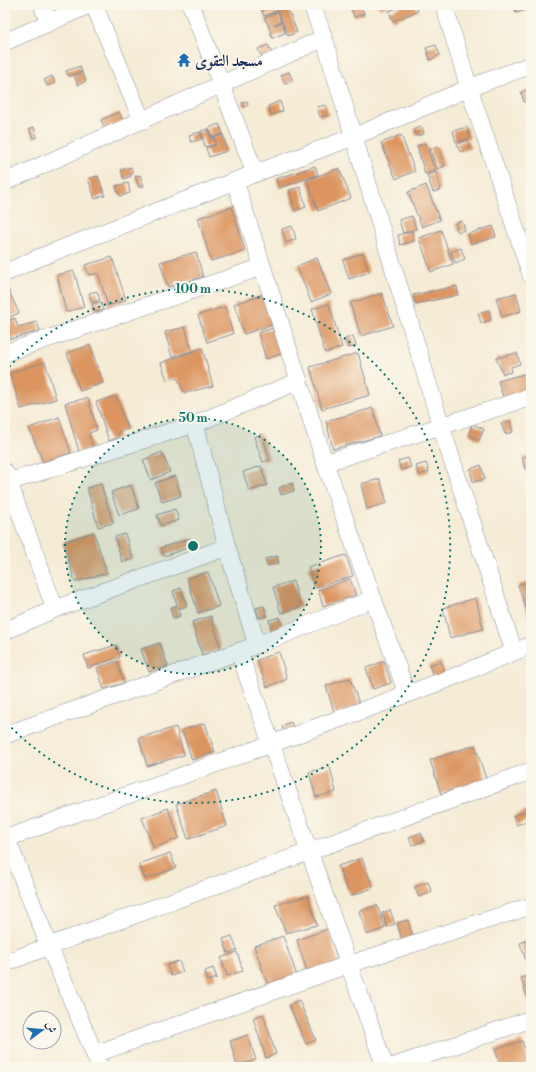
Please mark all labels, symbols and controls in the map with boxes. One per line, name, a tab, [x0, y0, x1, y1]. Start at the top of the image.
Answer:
place label: مسجد التقوى	[195, 51, 263, 71]
temple icon: مسجد التقوى	[176, 52, 192, 68]
text: 100 m	[175, 282, 211, 297]
text: 50 m	[178, 411, 208, 426]
centre of rings	[186, 539, 200, 553]
north arrow	[22, 1010, 62, 1050]
text: ش	[42, 1020, 59, 1035]

